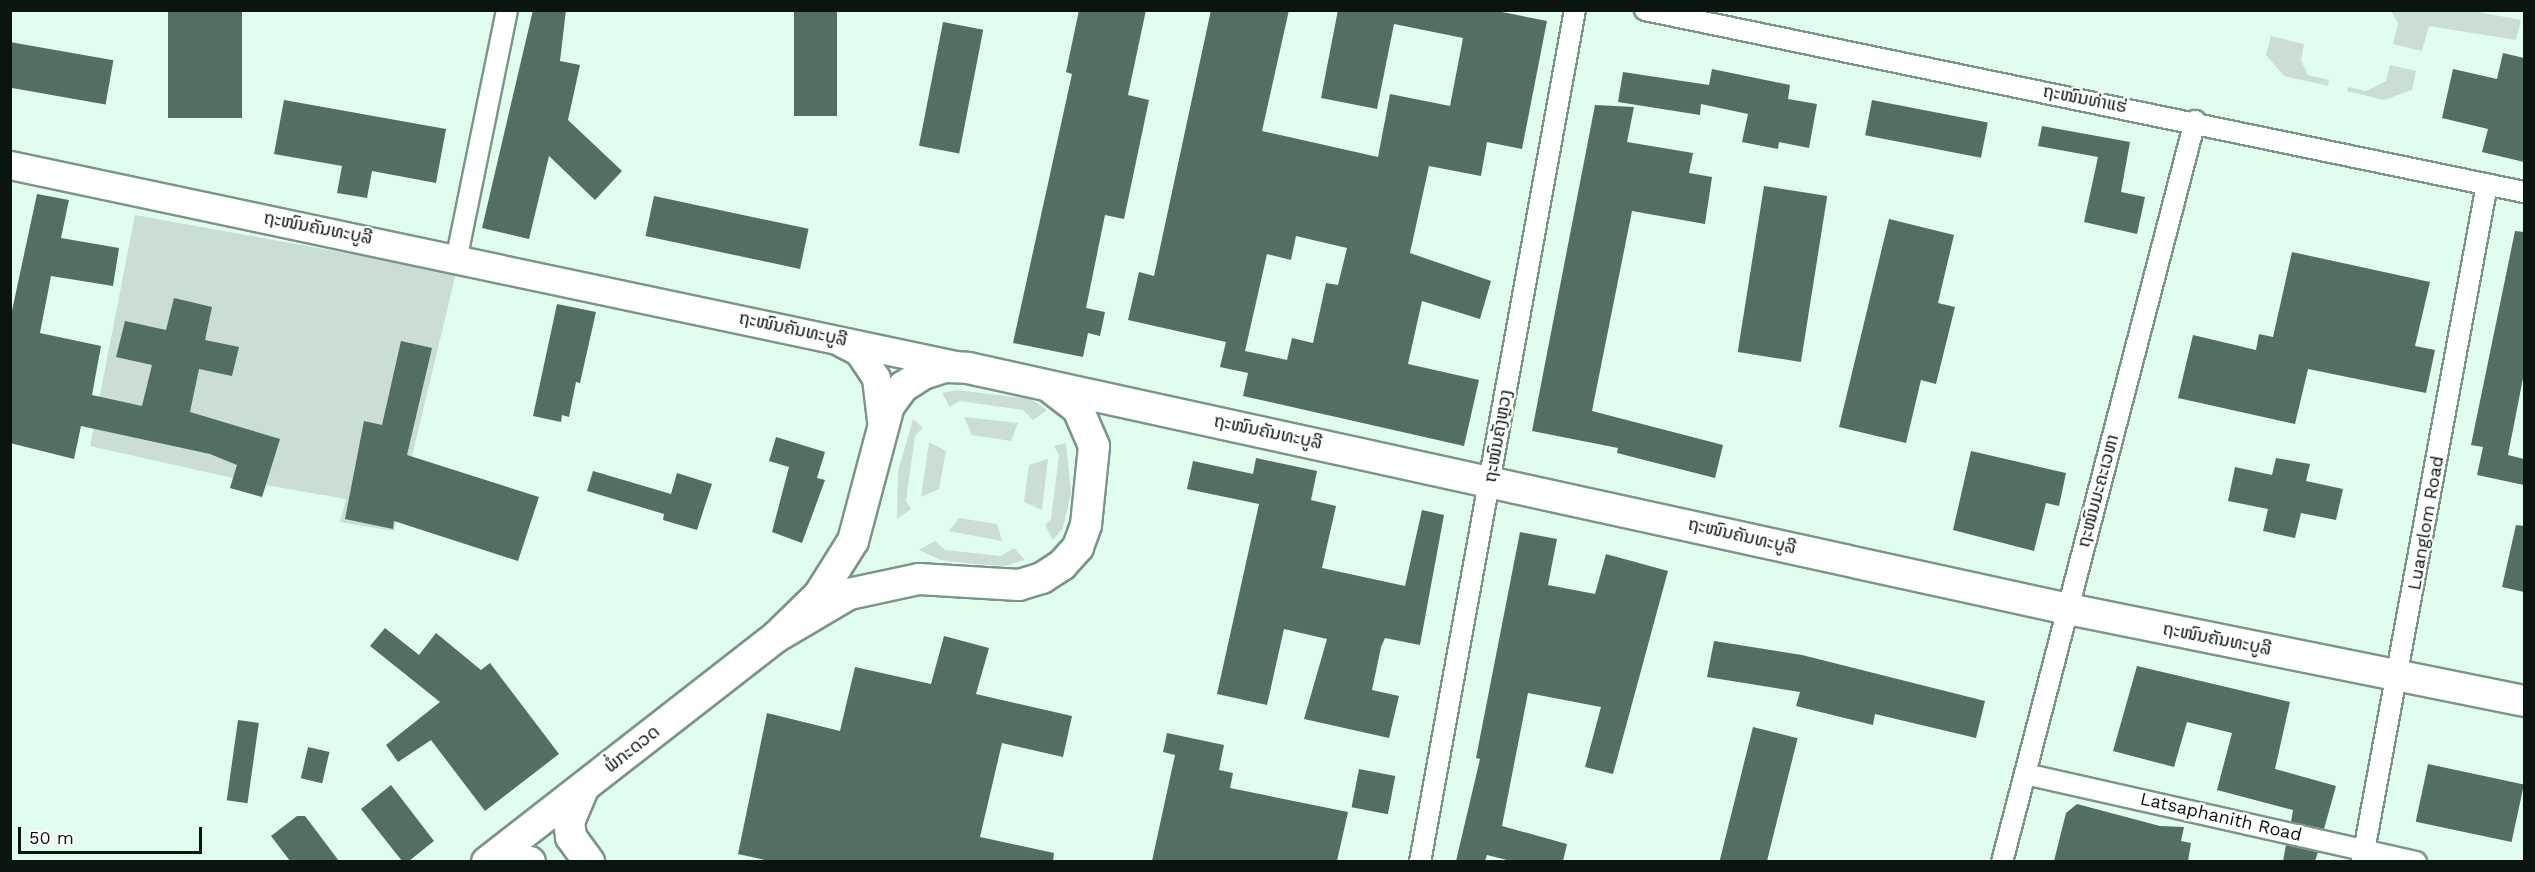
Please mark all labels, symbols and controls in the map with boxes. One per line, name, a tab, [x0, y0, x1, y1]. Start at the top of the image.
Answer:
street label: ຖະໜົນທ່າແຮ່	[2041, 80, 2129, 118]
street label: ຖະໜົນຄັນທະບູລີ	[262, 207, 374, 249]
street label: ຖະໜົນຄັນທະບູລີ	[737, 307, 849, 351]
street label: ຖະໜົນຄັງຫຼວງ	[1479, 388, 1517, 484]
street label: ຖະໜົນຄັນທະບູລີ	[1212, 410, 1324, 454]
street label: ຖະໜົນມະຄະເວຫາ	[2073, 432, 2123, 550]
street label: Luanglom Road	[2404, 454, 2448, 592]
street label: ຖະໜົນຄັນທະບູລີ	[1686, 513, 1798, 559]
street label: ຖະໜົນຄັນທະບູລີ	[2161, 618, 2273, 660]
street label: ພໍ່ກະດວດ	[600, 721, 664, 777]
street label: Latsaphanith Road	[2138, 788, 2304, 846]
scale bar	[21, 815, 206, 853]
text: 50 m	[29, 827, 74, 848]

